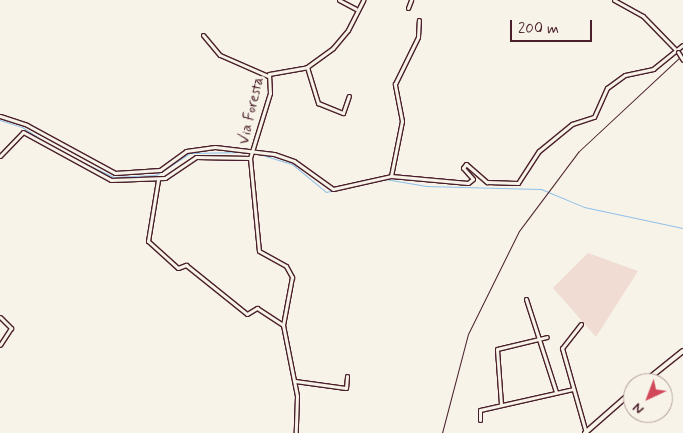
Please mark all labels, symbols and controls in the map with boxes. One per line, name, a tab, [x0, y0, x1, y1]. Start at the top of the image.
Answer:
scale bar	[513, 10, 596, 42]
text: 200 m	[518, 19, 559, 39]
street label: Via Foresta	[235, 75, 269, 147]
north arrow	[623, 373, 673, 423]
text: N	[629, 398, 648, 418]

